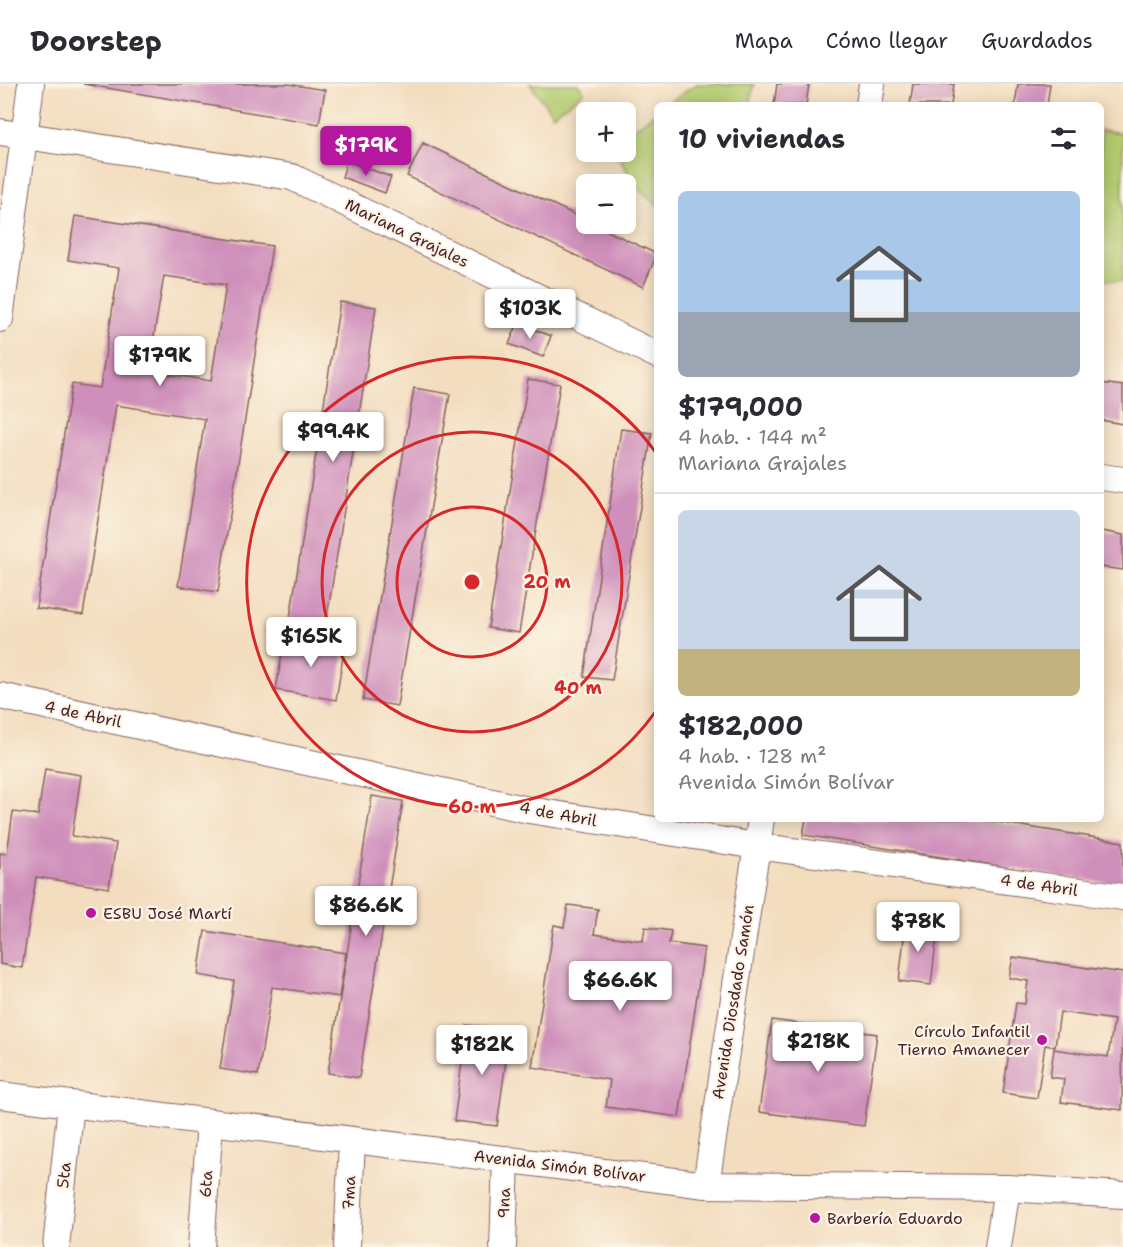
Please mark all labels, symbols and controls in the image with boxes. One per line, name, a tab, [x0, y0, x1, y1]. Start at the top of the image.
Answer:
text: Doorstep	[30, 22, 162, 60]
text: Mapa	[735, 27, 793, 55]
text: Cómo llegar	[826, 27, 948, 55]
text: Guardados	[981, 27, 1093, 55]
map controls	[576, 102, 636, 234]
button: +	[576, 102, 636, 162]
text: 10 viviendas	[678, 121, 845, 156]
icon: filters	[1047, 122, 1080, 155]
pin: $179K	[324, 126, 408, 177]
text: $179K	[334, 132, 398, 158]
button: −	[576, 174, 636, 234]
street label: Mariana Grajales	[342, 194, 473, 272]
icon: home	[825, 230, 933, 338]
pin: $103K	[488, 289, 572, 340]
text: $103K	[499, 295, 561, 321]
pin: $179K	[118, 336, 202, 387]
text: $179K	[128, 342, 192, 368]
text: $179,000	[678, 389, 803, 424]
pin: $99.4K	[284, 412, 382, 463]
text: $99.4K	[297, 418, 369, 444]
text: 4 hab. · 144 m²	[678, 424, 827, 450]
text: Mariana Grajales	[678, 450, 847, 476]
icon: home	[825, 549, 933, 657]
text: 20 m	[523, 570, 571, 594]
centre of rings	[462, 572, 482, 592]
pin: $165K	[269, 617, 353, 668]
text: $165K	[280, 623, 342, 649]
text: 40 m	[554, 676, 602, 700]
street label: 4 de Abril	[42, 696, 124, 732]
text: $182,000	[678, 708, 803, 743]
text: 4 hab. · 128 m²	[678, 743, 826, 769]
text: Avenida Simón Bolívar	[678, 769, 895, 795]
text: 60 m	[448, 795, 496, 819]
street label: 4 de Abril	[518, 797, 599, 831]
street label: 4 de Abril	[999, 869, 1079, 901]
pin: $86.6K	[317, 886, 415, 937]
text: $86.6K	[329, 892, 403, 918]
pin: $78K	[882, 902, 954, 953]
place label: ESBU José Martí	[103, 903, 232, 924]
street label: Avenida Diosdado Samón	[707, 903, 759, 1101]
marker: ESBU José Martí	[84, 906, 98, 920]
text: $78K	[891, 908, 945, 934]
pin: $66.6K	[571, 961, 669, 1012]
text: $66.6K	[583, 967, 657, 993]
place label: Círculo Infantil Tierno Amanecer	[898, 1021, 1030, 1060]
pin: $218K	[776, 1022, 860, 1073]
pin: $182K	[440, 1025, 524, 1076]
text: $218K	[786, 1028, 850, 1054]
text: $182K	[450, 1031, 514, 1057]
marker: Círculo Infantil Tierno Amanecer	[1035, 1033, 1049, 1047]
street label: Avenida Simón Bolívar	[473, 1145, 647, 1187]
street label: 5ta	[52, 1161, 76, 1189]
street label: 6ta	[195, 1170, 217, 1198]
street label: 7ma	[338, 1175, 360, 1211]
street label: 9na	[493, 1187, 515, 1219]
place label: Barbería Eduardo	[827, 1208, 963, 1229]
marker: Barbería Eduardo	[808, 1211, 822, 1225]

